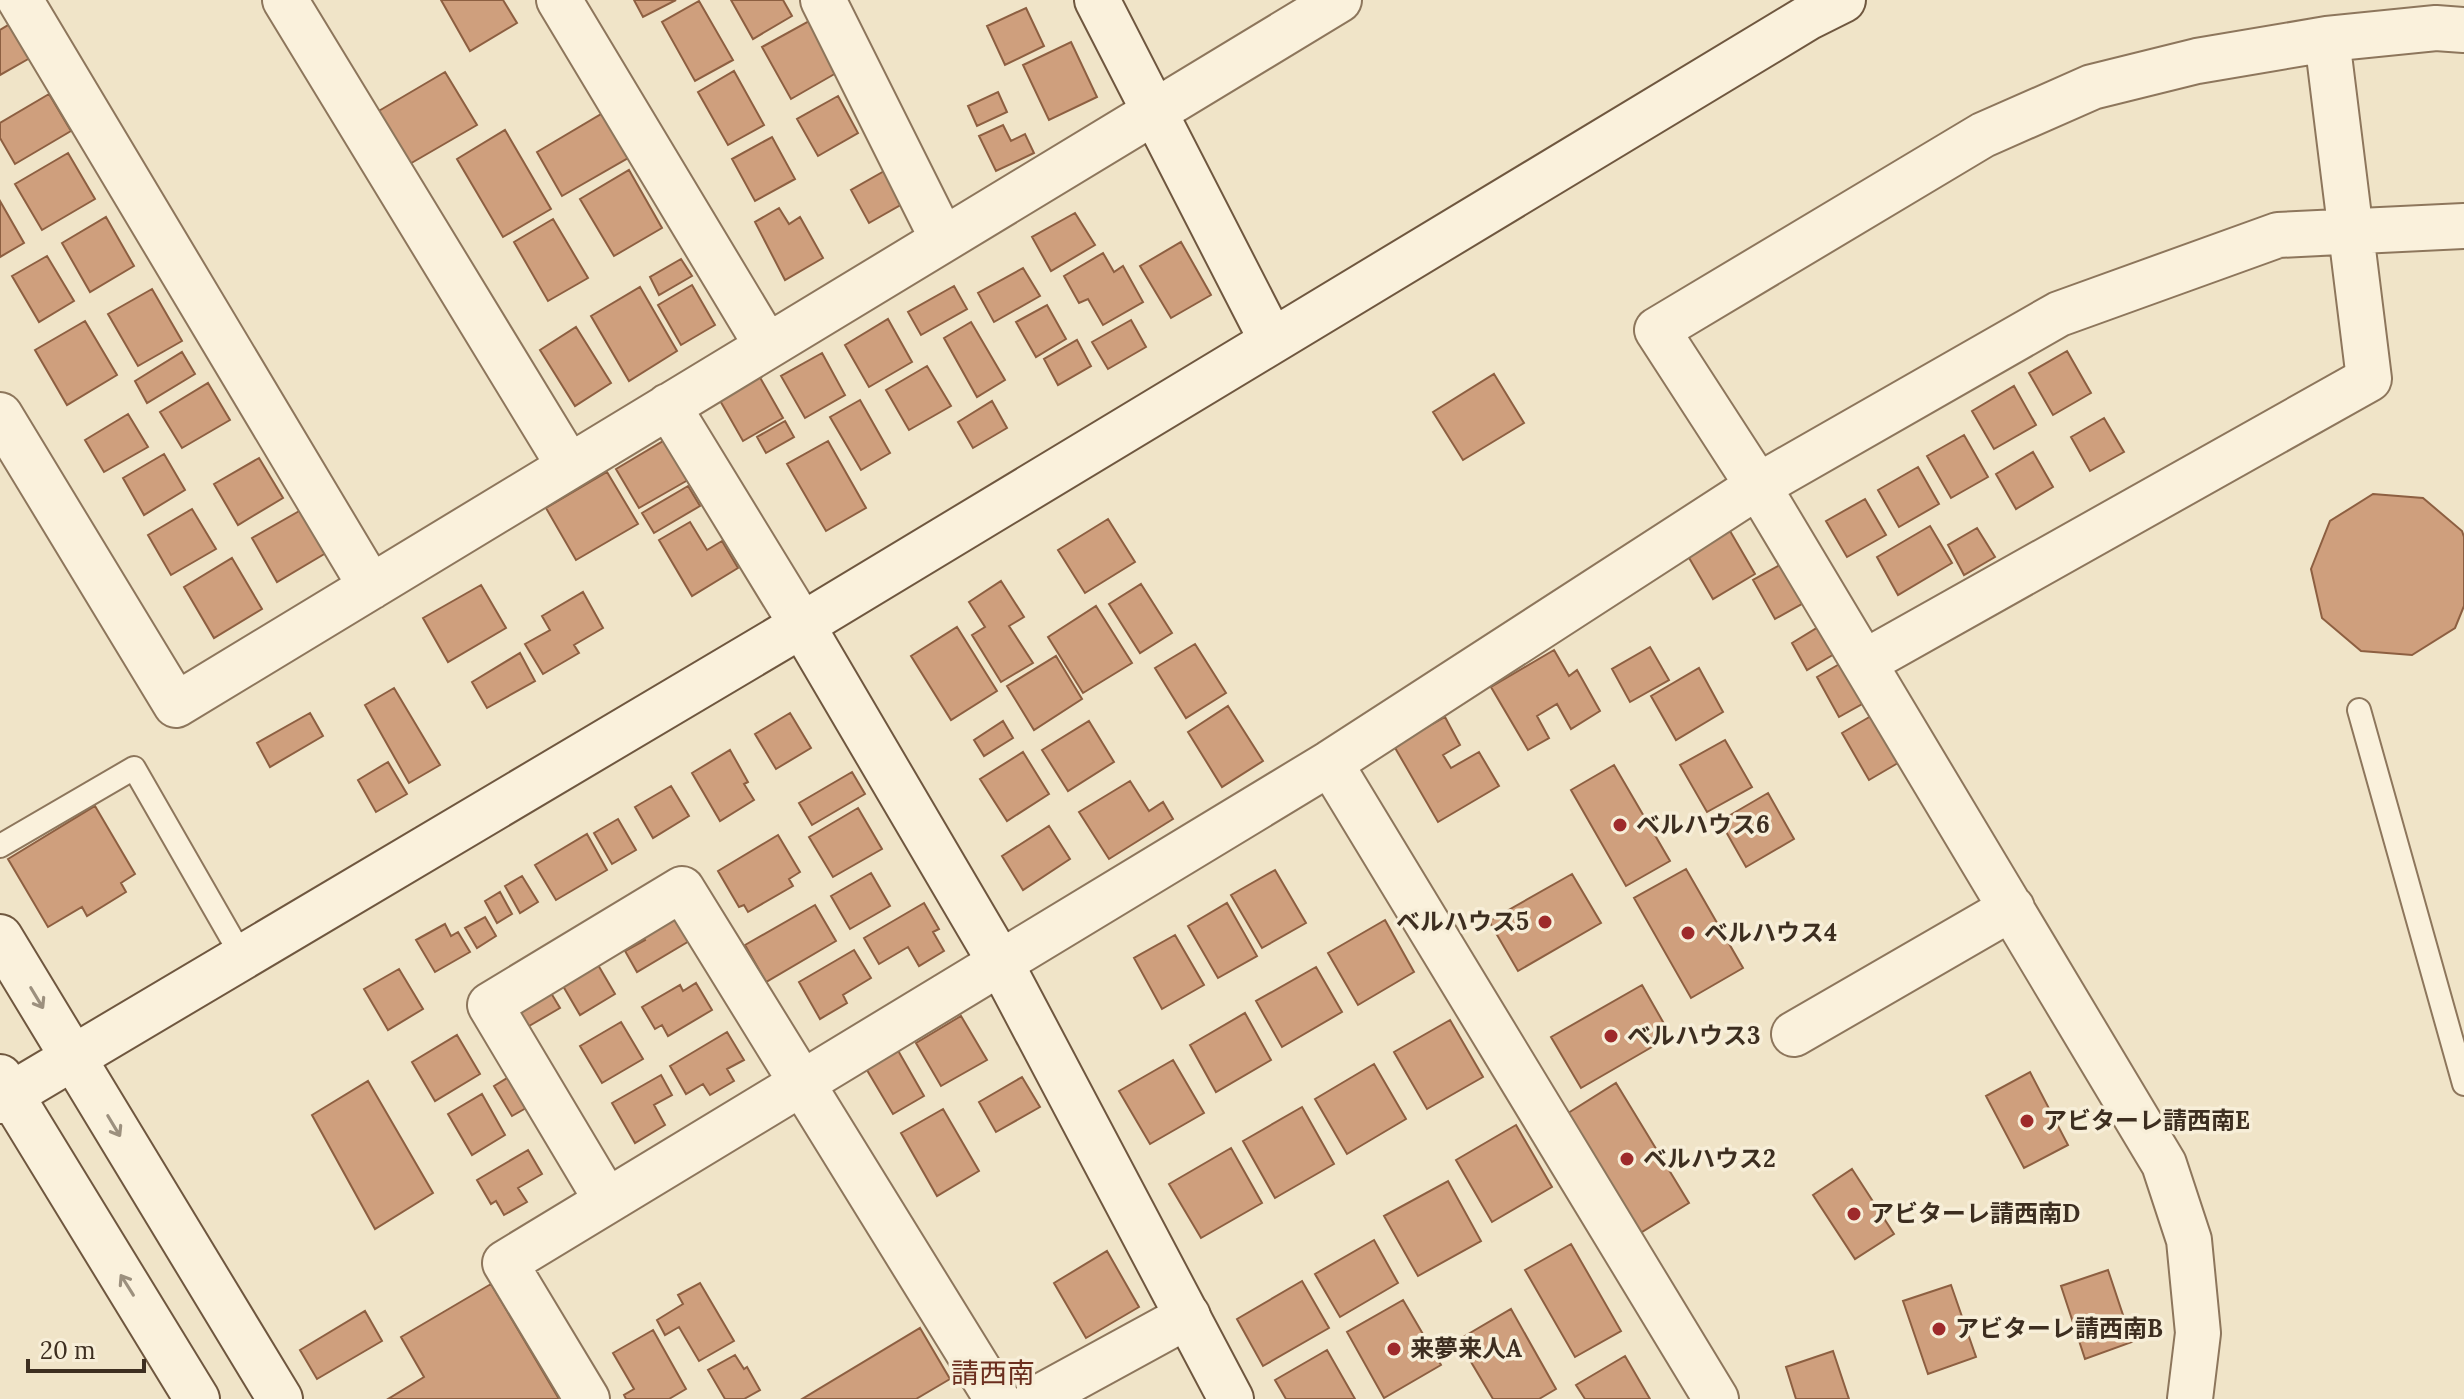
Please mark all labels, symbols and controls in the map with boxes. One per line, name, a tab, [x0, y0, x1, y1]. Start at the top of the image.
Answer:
place label: ベルハウス6	[1636, 809, 1770, 840]
marker: ベルハウス6	[1611, 816, 1629, 834]
place label: ベルハウス5	[1396, 906, 1529, 937]
marker: ベルハウス5	[1536, 913, 1554, 931]
place label: ベルハウス4	[1704, 917, 1837, 948]
marker: ベルハウス4	[1679, 924, 1697, 942]
one-way arrow	[29, 986, 45, 1009]
place label: ベルハウス3	[1627, 1020, 1760, 1051]
marker: ベルハウス3	[1602, 1027, 1620, 1045]
place label: アビターレ請西南E	[2043, 1105, 2250, 1136]
marker: アビターレ請西南E	[2018, 1112, 2036, 1130]
one-way arrow	[107, 1114, 123, 1137]
place label: ベルハウス2	[1643, 1143, 1776, 1174]
marker: ベルハウス2	[1618, 1150, 1636, 1168]
place label: アビターレ請西南D	[1870, 1198, 2080, 1229]
marker: アビターレ請西南D	[1845, 1205, 1863, 1223]
one-way arrow	[119, 1274, 135, 1297]
place label: アビターレ請西南B	[1955, 1313, 2163, 1344]
marker: アビターレ請西南B	[1930, 1320, 1948, 1338]
scale bar	[28, 1323, 144, 1373]
place label: 来夢来人A	[1410, 1333, 1522, 1364]
text: 20 m	[40, 1335, 96, 1366]
marker: 来夢来人A	[1385, 1340, 1403, 1358]
district label: 請西南	[951, 1355, 1035, 1391]

